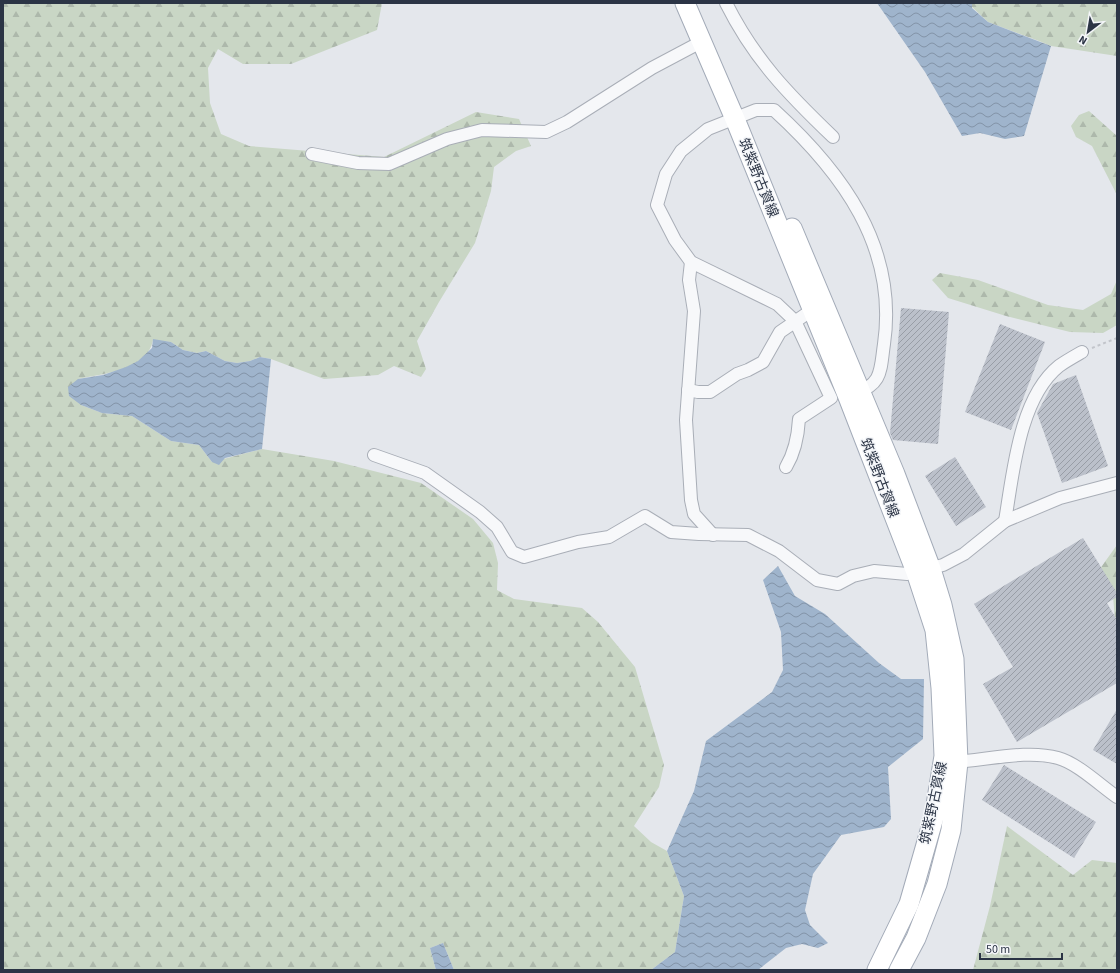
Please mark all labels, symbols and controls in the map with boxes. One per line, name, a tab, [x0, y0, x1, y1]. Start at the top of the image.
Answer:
north arrow	[1068, 12, 1108, 52]
text: N	[1076, 32, 1090, 48]
street label: 筑紫野古賀線	[733, 135, 783, 221]
street label: 筑紫野古賀線	[855, 435, 903, 521]
street label: 筑紫野古賀線	[915, 760, 953, 846]
scale bar	[980, 935, 1062, 961]
text: 50 m	[986, 941, 1010, 958]

